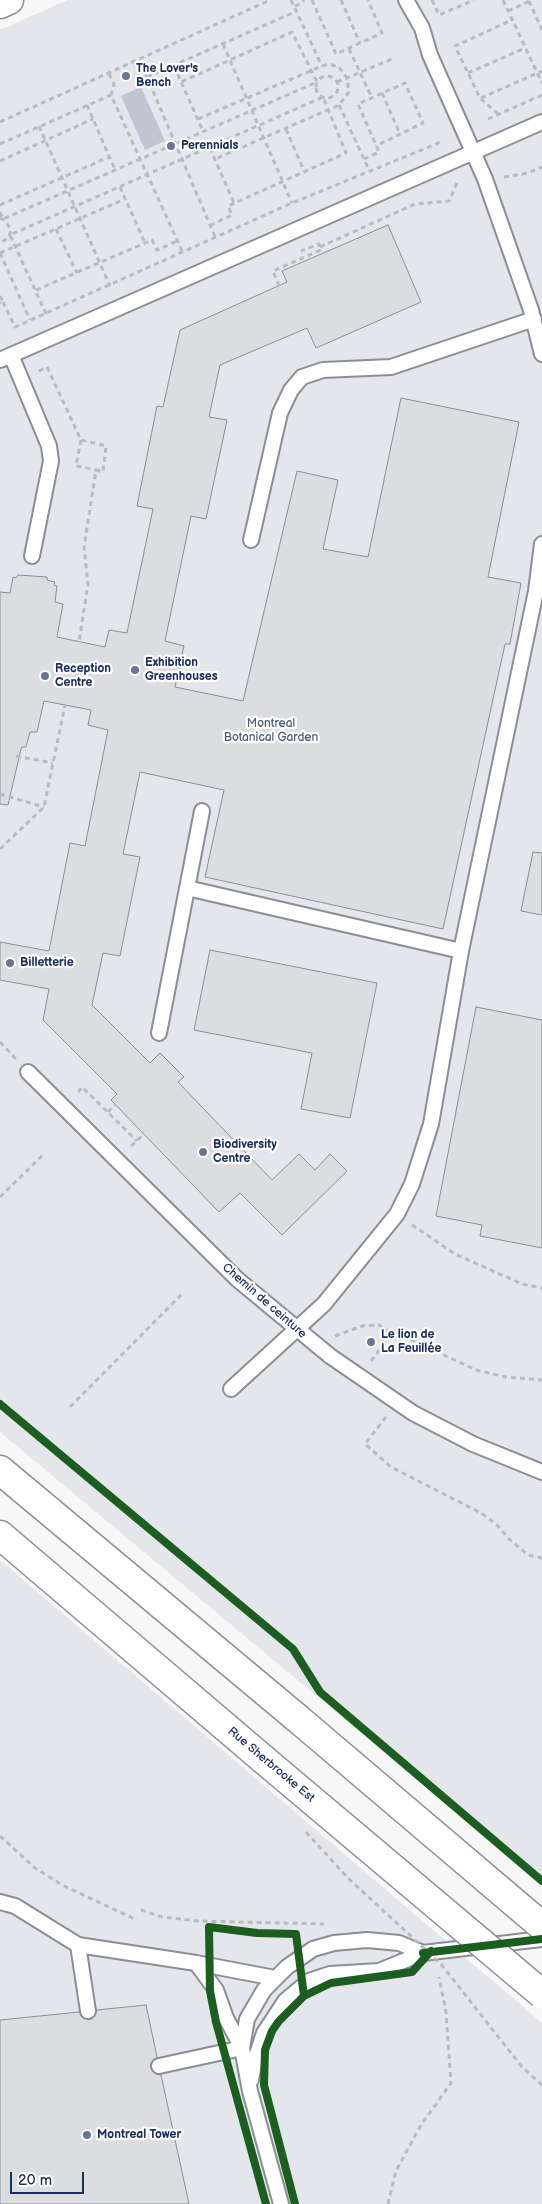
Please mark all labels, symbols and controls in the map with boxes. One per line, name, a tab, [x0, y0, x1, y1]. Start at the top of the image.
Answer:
place label: The Lover's Bench	[136, 62, 198, 90]
marker: The Lover's Bench	[120, 70, 132, 82]
place label: Perennials	[181, 139, 238, 153]
marker: Perennials	[165, 140, 177, 152]
place label: Exhibition Greenhouses	[145, 656, 218, 684]
place label: Reception Centre	[55, 662, 111, 690]
marker: Exhibition Greenhouses	[129, 664, 141, 676]
marker: Reception Centre	[39, 670, 51, 682]
park label: Montreal Botanical Garden	[224, 717, 318, 745]
place label: Billetterie	[20, 956, 74, 970]
marker: Billetterie	[4, 957, 16, 969]
place label: Biodiversity Centre	[213, 1138, 277, 1166]
marker: Biodiversity Centre	[197, 1146, 209, 1158]
street label: Chemin de ceinture	[219, 1261, 309, 1341]
place label: Le lion de La Feuillée	[381, 1328, 441, 1356]
marker: Le lion de La Feuillée	[365, 1336, 377, 1348]
street label: Rue Sherbrooke Est	[225, 1724, 317, 1806]
place label: Montreal Tower	[97, 2128, 181, 2142]
marker: Montreal Tower	[81, 2129, 93, 2141]
scale bar	[12, 2162, 86, 2194]
text: 20 m	[18, 2171, 52, 2190]

